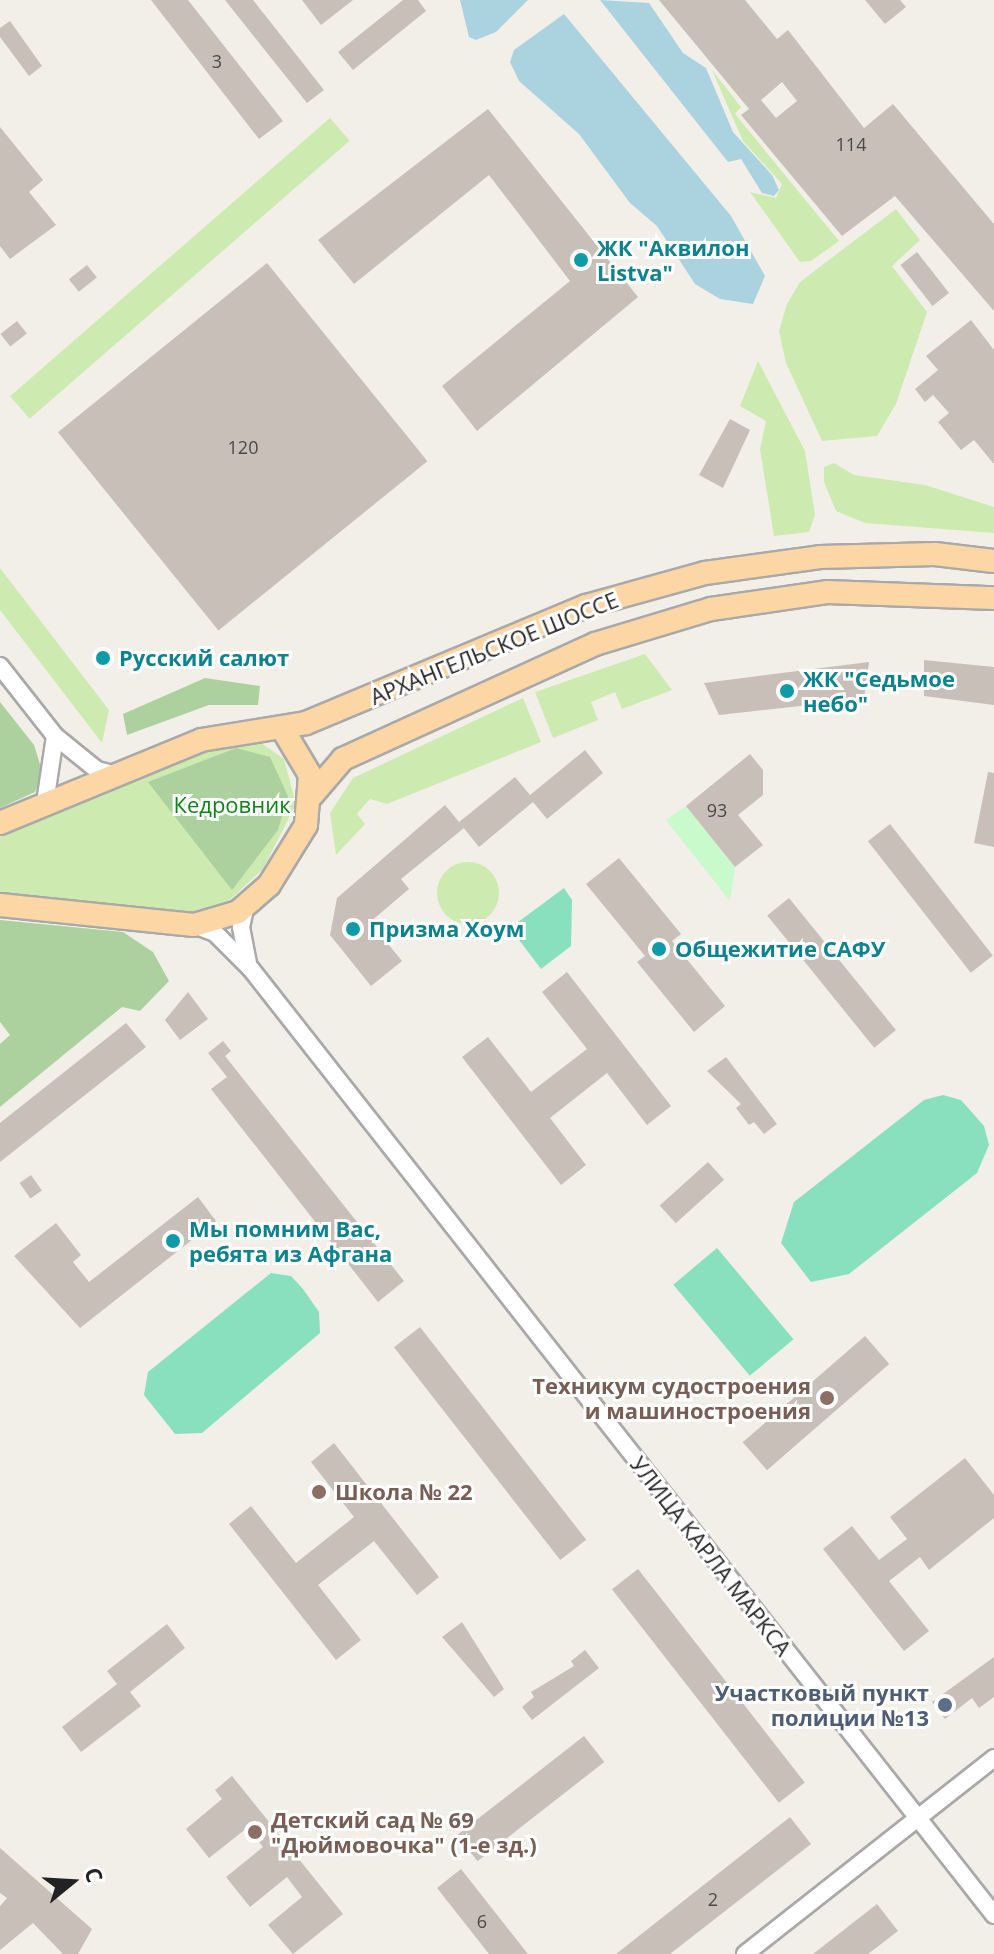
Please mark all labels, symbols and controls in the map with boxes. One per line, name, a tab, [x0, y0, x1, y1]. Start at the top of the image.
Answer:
house number: 3	[212, 50, 222, 72]
house number: 114	[836, 133, 866, 155]
place label: ЖК "Аквилон Listva"	[597, 234, 749, 286]
marker: ЖК "Аквилон Listva"	[572, 251, 590, 269]
house number: 120	[228, 436, 258, 458]
street label: АРХАНГЕЛЬСКОЕ ШОССЕ	[366, 586, 622, 710]
place label: Русский салют	[119, 645, 289, 671]
marker: Русский салют	[94, 649, 112, 667]
place label: ЖК "Седьмое небо"	[803, 665, 955, 716]
marker: ЖК "Седьмое небо"	[778, 682, 796, 700]
park label: Кедровник	[173, 792, 291, 818]
house number: 93	[707, 799, 727, 821]
place label: Призма Хоум	[369, 916, 524, 942]
marker: Призма Хоум	[344, 920, 362, 938]
place label: Общежитие САФУ	[675, 936, 885, 962]
marker: Общежитие САФУ	[650, 940, 668, 958]
place label: Мы помним Вас, ребята из Афгана	[189, 1215, 392, 1266]
marker: Мы помним Вас, ребята из Афгана	[164, 1232, 182, 1250]
place label: Техникум судостроения и машиностроения	[532, 1372, 811, 1424]
marker: Техникум судостроения и машиностроения	[818, 1389, 836, 1407]
street label: УЛИЦА КАРЛА МАРКСА	[625, 1451, 797, 1661]
place label: Школа № 22	[335, 1479, 473, 1505]
marker: Школа № 22	[310, 1483, 328, 1501]
place label: Участковый пункт полиции №13	[715, 1679, 929, 1730]
marker: Участковый пункт полиции №13	[936, 1696, 954, 1714]
place label: Детский сад № 69 "Дюймовочка" (1-е зд.)	[271, 1806, 537, 1858]
marker: Детский сад № 69 "Дюймовочка" (1-е зд.)	[246, 1823, 264, 1841]
north arrow	[32, 1842, 112, 1922]
text: С	[78, 1863, 111, 1886]
house number: 2	[708, 1888, 718, 1910]
house number: 6	[477, 1910, 487, 1932]

